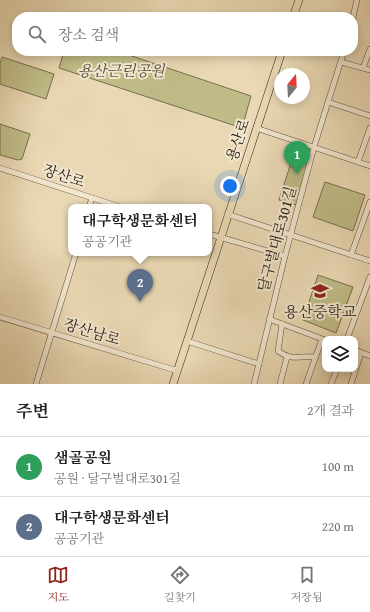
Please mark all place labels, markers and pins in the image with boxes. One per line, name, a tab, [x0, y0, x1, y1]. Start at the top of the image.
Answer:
pin: 1	[284, 141, 310, 174]
pin: 2	[127, 269, 153, 302]
school or university icon: 용산중학교	[310, 281, 330, 301]
place label: 용산중학교	[284, 301, 357, 322]

